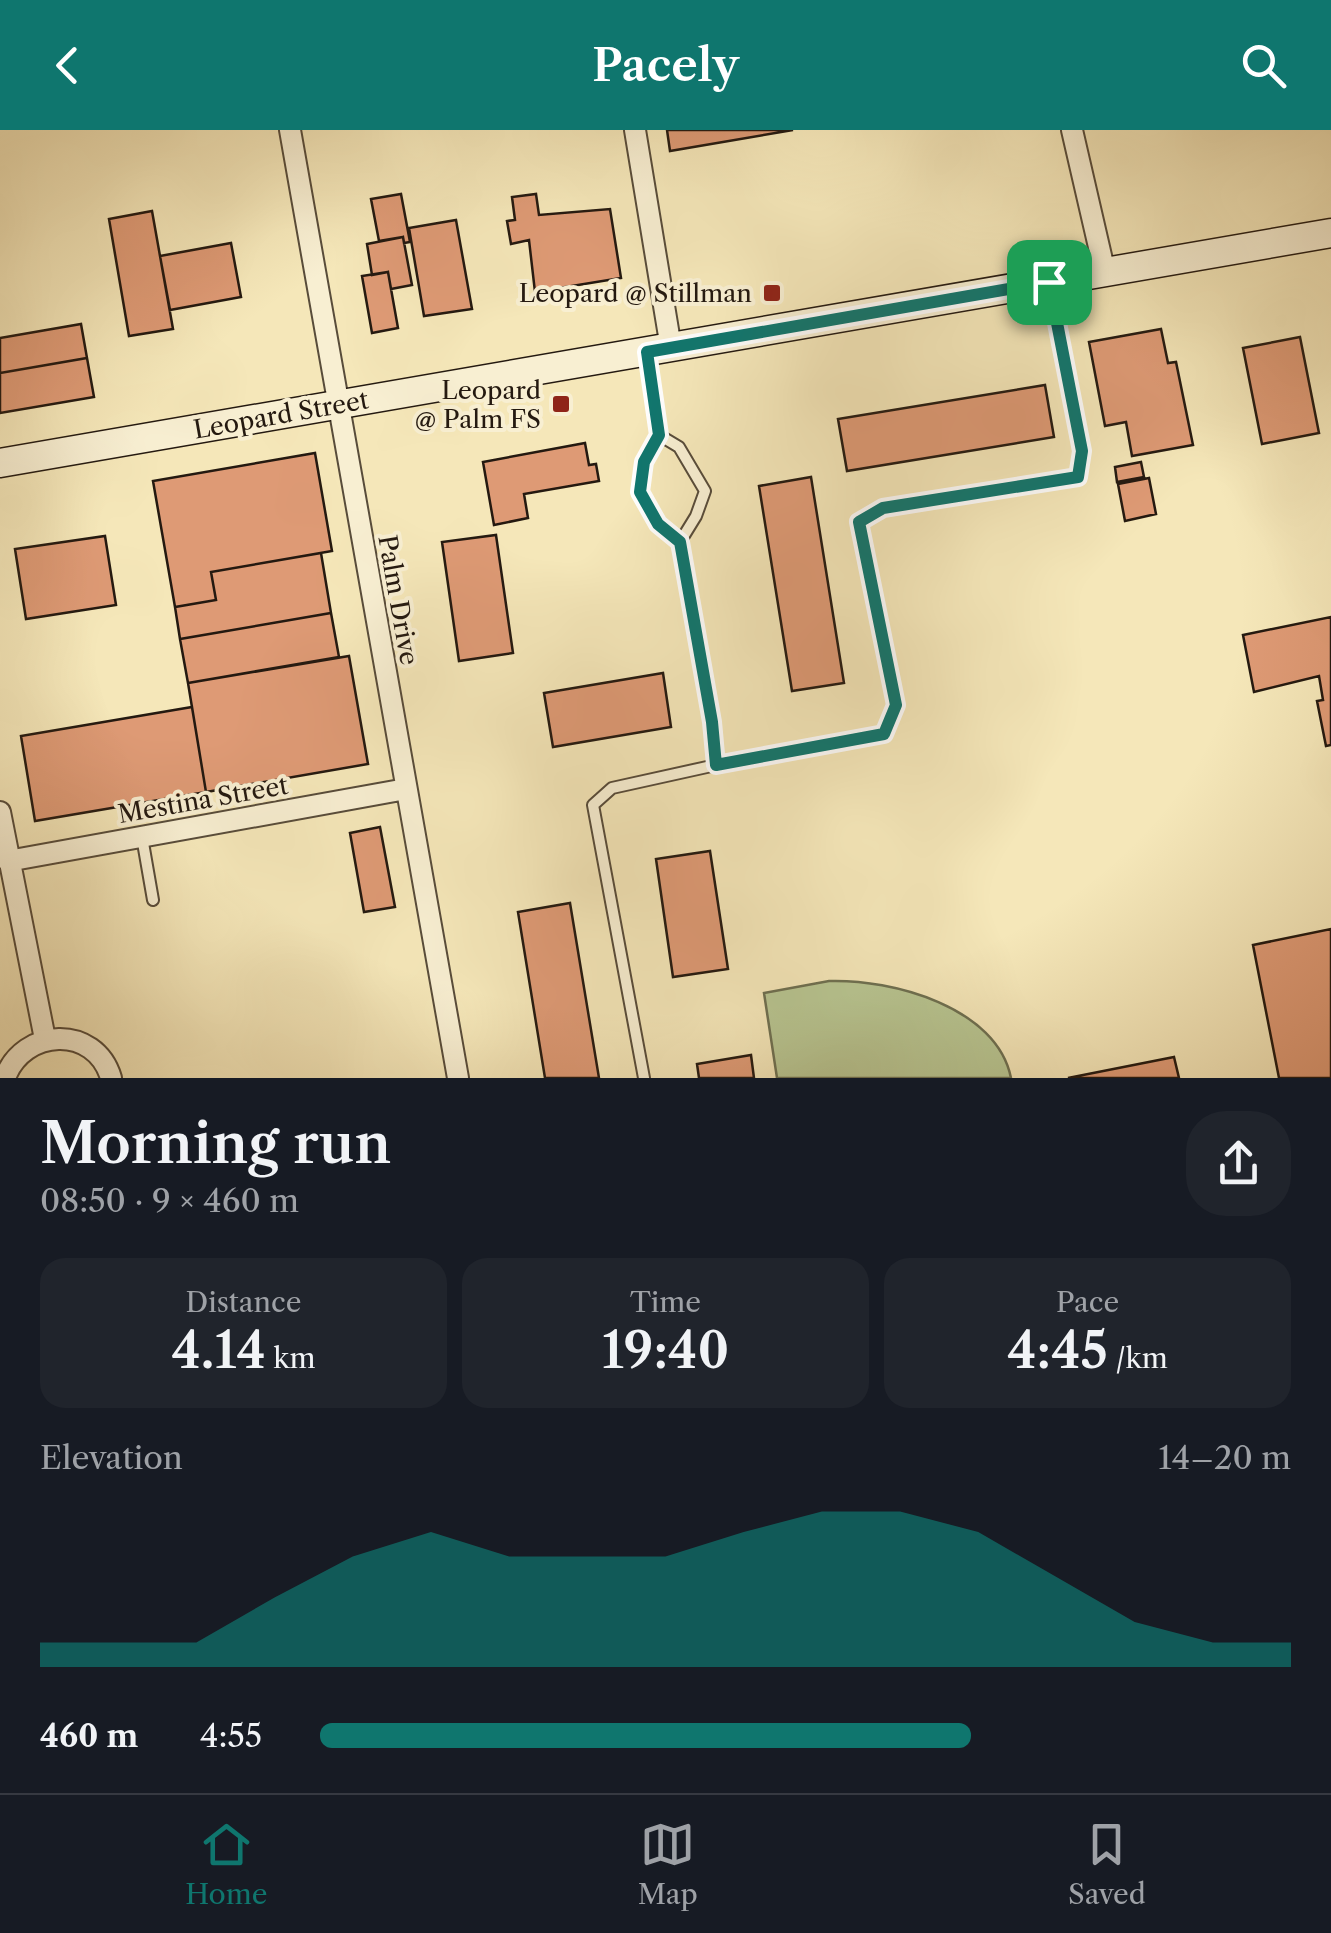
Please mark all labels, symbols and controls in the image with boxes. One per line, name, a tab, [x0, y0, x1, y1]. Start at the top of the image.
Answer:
text: Pacely	[592, 37, 739, 93]
icon: back	[40, 38, 95, 93]
icon: search	[1236, 38, 1291, 93]
pin	[1007, 240, 1092, 325]
icon: arrive	[1022, 255, 1077, 310]
place label: Leopard @ Stillman	[519, 278, 752, 309]
marker: Leopard @ Stillman	[761, 282, 783, 304]
place label: Leopard @ Palm FS	[415, 375, 541, 435]
street label: Leopard Street	[191, 384, 371, 446]
marker: Leopard @ Palm FS	[550, 393, 572, 415]
street label: Palm Drive	[371, 532, 425, 668]
street label: Mestina Street	[116, 770, 290, 830]
text: Morning run	[40, 1110, 391, 1177]
button: share	[1186, 1111, 1291, 1216]
text: 08:50 · 9 × 460 m	[40, 1181, 299, 1220]
text: Distance	[186, 1285, 301, 1319]
text: Time	[630, 1285, 701, 1319]
text: Pace	[1056, 1285, 1119, 1319]
text: 4.14	[171, 1319, 266, 1381]
text: 19:40	[602, 1319, 729, 1381]
text: 4:45	[1007, 1319, 1108, 1381]
text: km	[266, 1341, 316, 1375]
text: /km	[1108, 1341, 1168, 1375]
text: Elevation	[40, 1438, 183, 1477]
text: 14–20 m	[1158, 1438, 1291, 1477]
text: 460 m	[40, 1716, 138, 1755]
text: 4:55	[200, 1716, 262, 1755]
tab: Home	[185, 1817, 267, 1911]
tab: Map	[638, 1817, 698, 1911]
tab: Saved	[1068, 1817, 1146, 1911]

